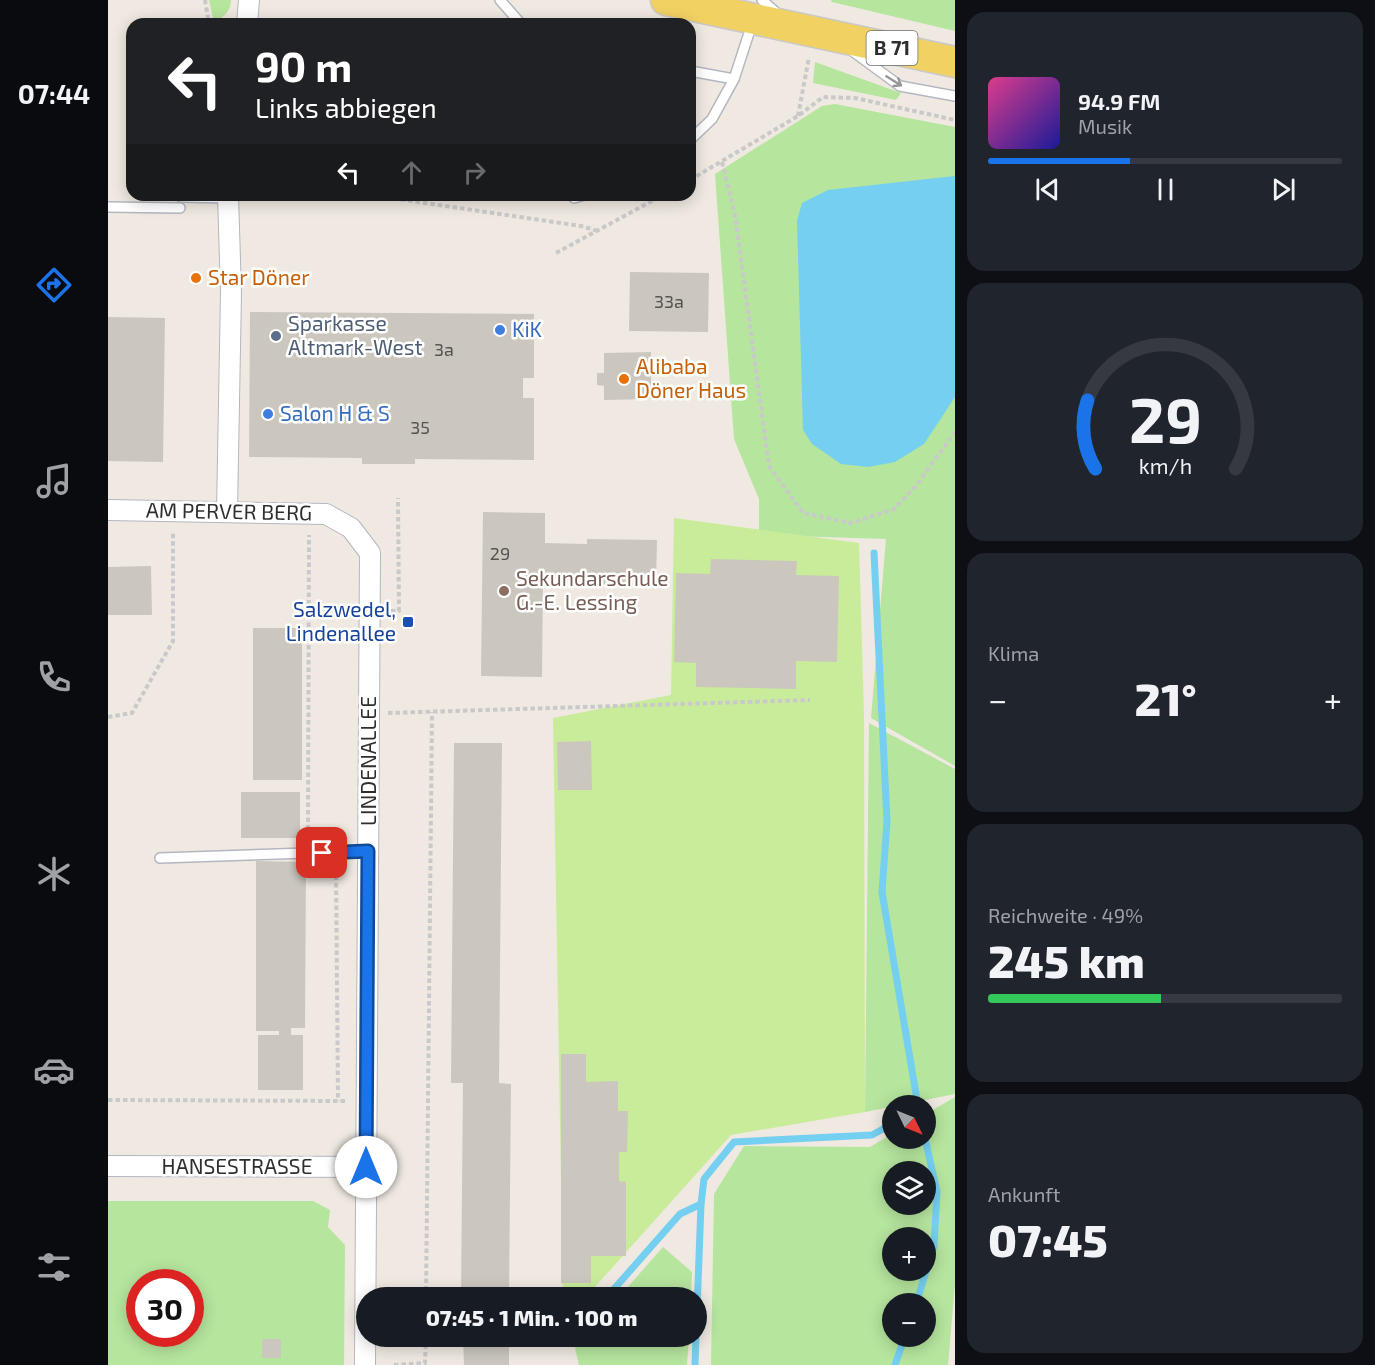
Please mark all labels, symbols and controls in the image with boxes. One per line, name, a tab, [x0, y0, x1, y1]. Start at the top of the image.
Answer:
road number: B 71	[866, 31, 918, 65]
text: 90 m	[255, 40, 352, 90]
icon: left	[156, 42, 234, 120]
one-way arrow	[886, 74, 903, 87]
text: 07:44	[18, 77, 90, 109]
text: 94.9 FM	[1078, 88, 1160, 114]
text: Links abbiegen	[255, 91, 437, 123]
text: Musik	[1078, 114, 1132, 138]
icon: left	[332, 156, 365, 189]
icon: ahead	[395, 156, 428, 189]
icon: right	[458, 156, 491, 189]
icon: previous	[1031, 173, 1064, 206]
icon: pause	[1149, 173, 1182, 206]
icon: next	[1267, 173, 1300, 206]
icon: directions	[33, 264, 75, 306]
place label: Star Döner	[208, 264, 310, 289]
marker: Star Döner	[189, 271, 203, 285]
house number: 33a	[654, 290, 684, 312]
place label: Sparkasse Altmark-West	[288, 310, 422, 359]
place label: KiK	[512, 316, 543, 341]
marker: KiK	[493, 323, 507, 337]
marker: Sparkasse Altmark-West	[269, 329, 283, 343]
house number: 3a	[434, 338, 454, 360]
place label: Alibaba Döner Haus	[636, 353, 746, 402]
marker: Alibaba Döner Haus	[617, 372, 631, 386]
text: 29	[1128, 381, 1202, 456]
place label: Salon H & S	[280, 400, 390, 425]
marker: Salon H & S	[261, 407, 275, 421]
house number: 35	[410, 416, 430, 438]
text: km/h	[1138, 453, 1192, 478]
icon: music	[33, 460, 75, 502]
street label: AM PERVER BERG	[146, 497, 312, 524]
house number: 29	[490, 542, 510, 564]
place label: Sekundarschule G.-E. Lessing	[516, 565, 669, 614]
marker: Sekundarschule G.-E. Lessing	[497, 584, 511, 598]
place label: Salzwedel, Lindenallee	[286, 596, 396, 645]
marker: Salzwedel, Lindenallee	[401, 615, 415, 629]
text: Klima	[988, 641, 1039, 665]
icon: phone	[33, 656, 75, 698]
text: 21°	[1135, 671, 1197, 725]
text: −	[988, 679, 1007, 719]
text: +	[1324, 679, 1342, 719]
street label: LINDENALLEE	[355, 696, 380, 826]
pin	[296, 827, 347, 878]
icon: arrive	[305, 836, 338, 869]
icon: climate	[33, 853, 75, 895]
text: Reichweite · 49%	[988, 903, 1143, 927]
text: 245 km	[988, 933, 1145, 987]
icon: car	[33, 1049, 75, 1091]
north arrow	[882, 1095, 936, 1149]
map controls	[882, 1095, 936, 1347]
position arrow	[334, 1135, 398, 1199]
street label: HANSESTRASSE	[162, 1153, 312, 1178]
button: layers	[882, 1161, 936, 1215]
text: Ankunft	[988, 1182, 1060, 1206]
text: 07:45	[988, 1212, 1108, 1266]
button: +	[882, 1227, 936, 1281]
icon: filters	[33, 1246, 75, 1288]
speed limit sign: 30	[126, 1269, 204, 1347]
button: −	[882, 1293, 936, 1347]
text: 07:45 · 1 Min. · 100 m	[426, 1304, 637, 1330]

